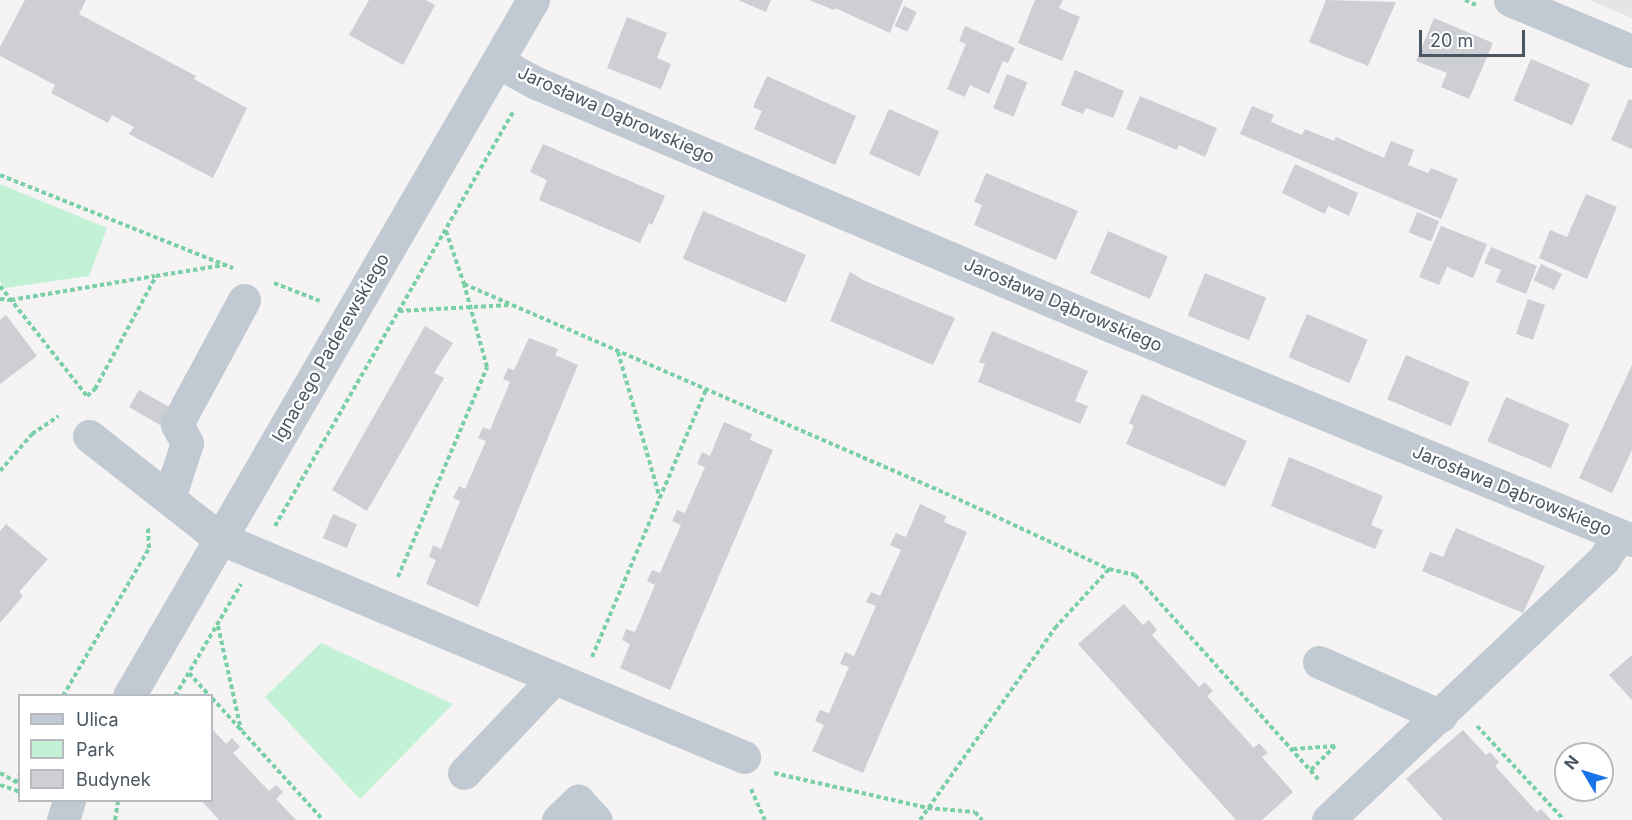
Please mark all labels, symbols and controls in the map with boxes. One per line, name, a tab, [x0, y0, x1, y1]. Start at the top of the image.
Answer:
scale bar	[1422, 18, 1528, 56]
text: 20 m	[1430, 30, 1473, 51]
street label: Jarosława Dąbrowskiego	[514, 62, 718, 168]
street label: Ignacego Paderewskiego	[268, 250, 394, 446]
street label: Jarosława Dąbrowskiego	[961, 253, 1165, 357]
street label: Jarosława Dąbrowskiego	[1409, 441, 1615, 541]
legend	[18, 694, 213, 802]
text: Ulica	[76, 709, 119, 730]
text: Park	[76, 739, 115, 760]
north arrow	[1554, 742, 1614, 802]
text: N	[1560, 751, 1583, 773]
text: Budynek	[76, 769, 151, 790]

